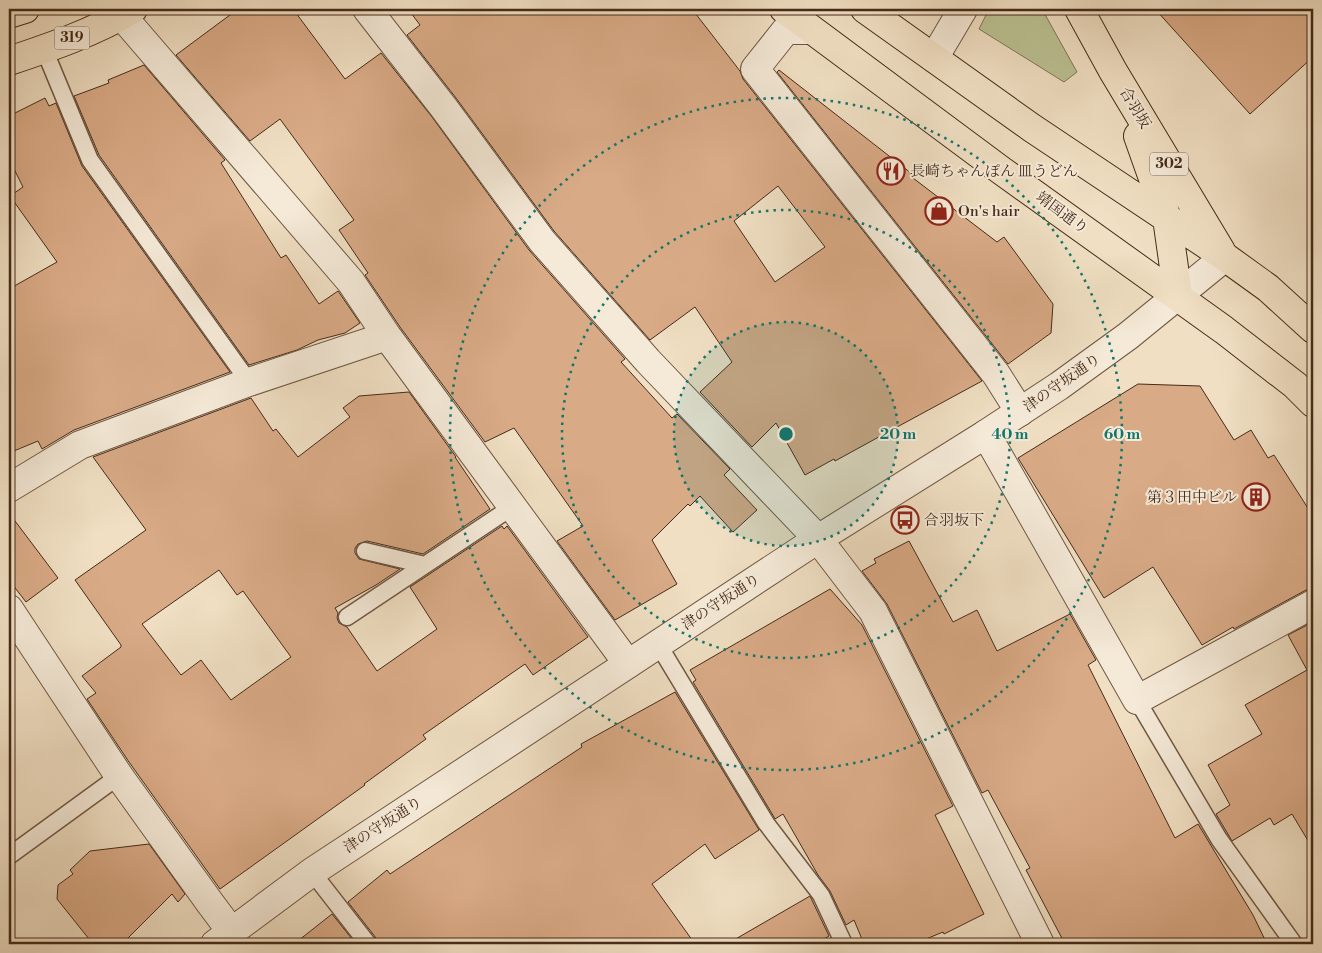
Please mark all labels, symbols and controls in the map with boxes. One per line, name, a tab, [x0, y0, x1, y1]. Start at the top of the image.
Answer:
road number: 319	[54, 26, 90, 49]
street label: 合羽坂	[1115, 84, 1155, 132]
road number: 302	[1150, 152, 1188, 175]
restaurant icon: 長崎ちゃんぽん 皿うどん	[876, 156, 906, 186]
place label: 長崎ちゃんぽん 皿うどん	[910, 162, 1078, 181]
street label: 靖国通り	[1032, 188, 1092, 238]
shop icon: On's hair	[924, 196, 954, 226]
place label: On's hair	[958, 202, 1020, 221]
street label: 津の守坂通り	[1020, 349, 1104, 417]
centre of rings	[777, 425, 795, 443]
text: 20 m	[880, 425, 917, 444]
text: 40 m	[991, 425, 1029, 444]
text: 60 m	[1104, 425, 1141, 444]
building icon: 第３田中ビル	[1241, 482, 1271, 512]
place label: 第３田中ビル	[1147, 488, 1237, 507]
bus stop icon: 合羽坂下	[890, 505, 920, 535]
place label: 合羽坂下	[924, 511, 984, 530]
street label: 津の守坂通り	[678, 570, 764, 634]
street label: 津の守坂通り	[340, 793, 426, 857]

